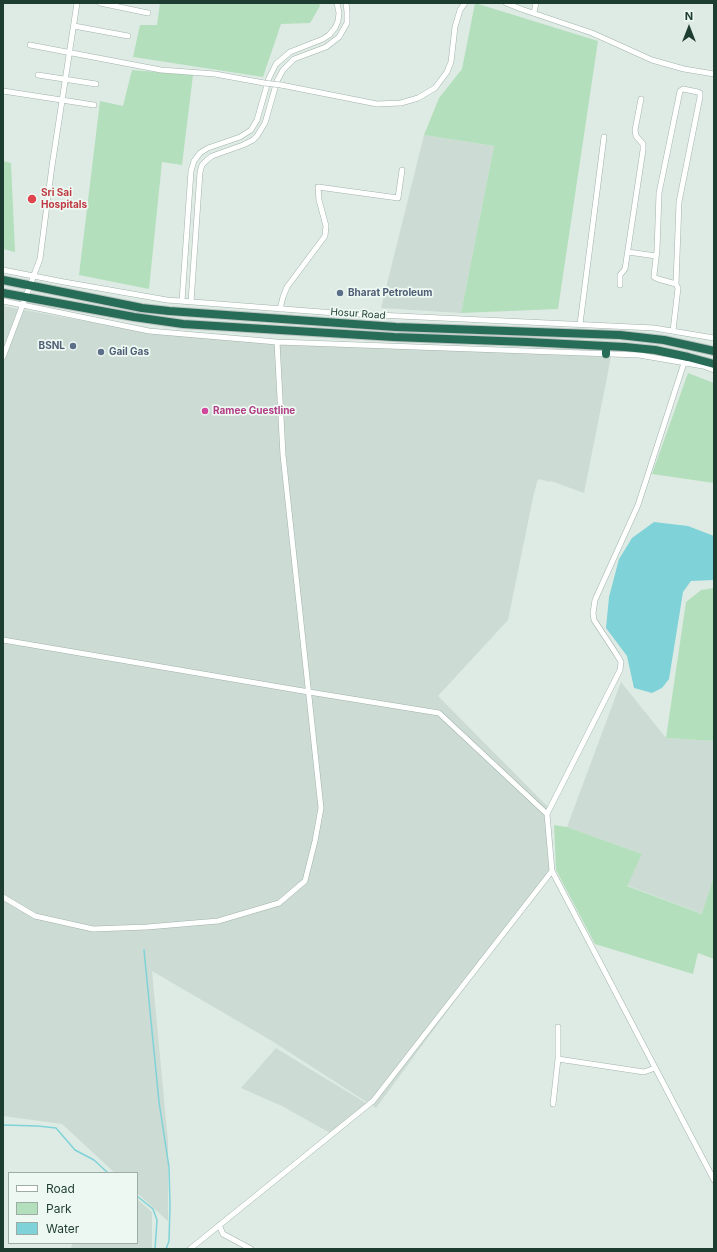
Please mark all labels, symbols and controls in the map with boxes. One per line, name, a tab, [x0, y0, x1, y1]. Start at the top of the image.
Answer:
north arrow	[669, 8, 709, 48]
text: N	[685, 9, 693, 23]
place label: Sri Sai Hospitals	[41, 187, 87, 210]
marker: Sri Sai Hospitals	[26, 193, 38, 205]
place label: Bharat Petroleum	[348, 287, 432, 299]
marker: Bharat Petroleum	[335, 288, 345, 298]
street label: Hosur Road	[330, 306, 386, 322]
place label: BSNL	[39, 340, 65, 352]
marker: BSNL	[68, 341, 78, 351]
place label: Gail Gas	[109, 346, 149, 358]
marker: Gail Gas	[96, 347, 106, 357]
place label: Ramee Guestline	[213, 405, 295, 417]
marker: Ramee Guestline	[200, 406, 210, 416]
legend	[8, 1172, 138, 1244]
text: Road	[46, 1181, 75, 1196]
text: Park	[46, 1201, 72, 1216]
text: Water	[46, 1221, 79, 1236]

